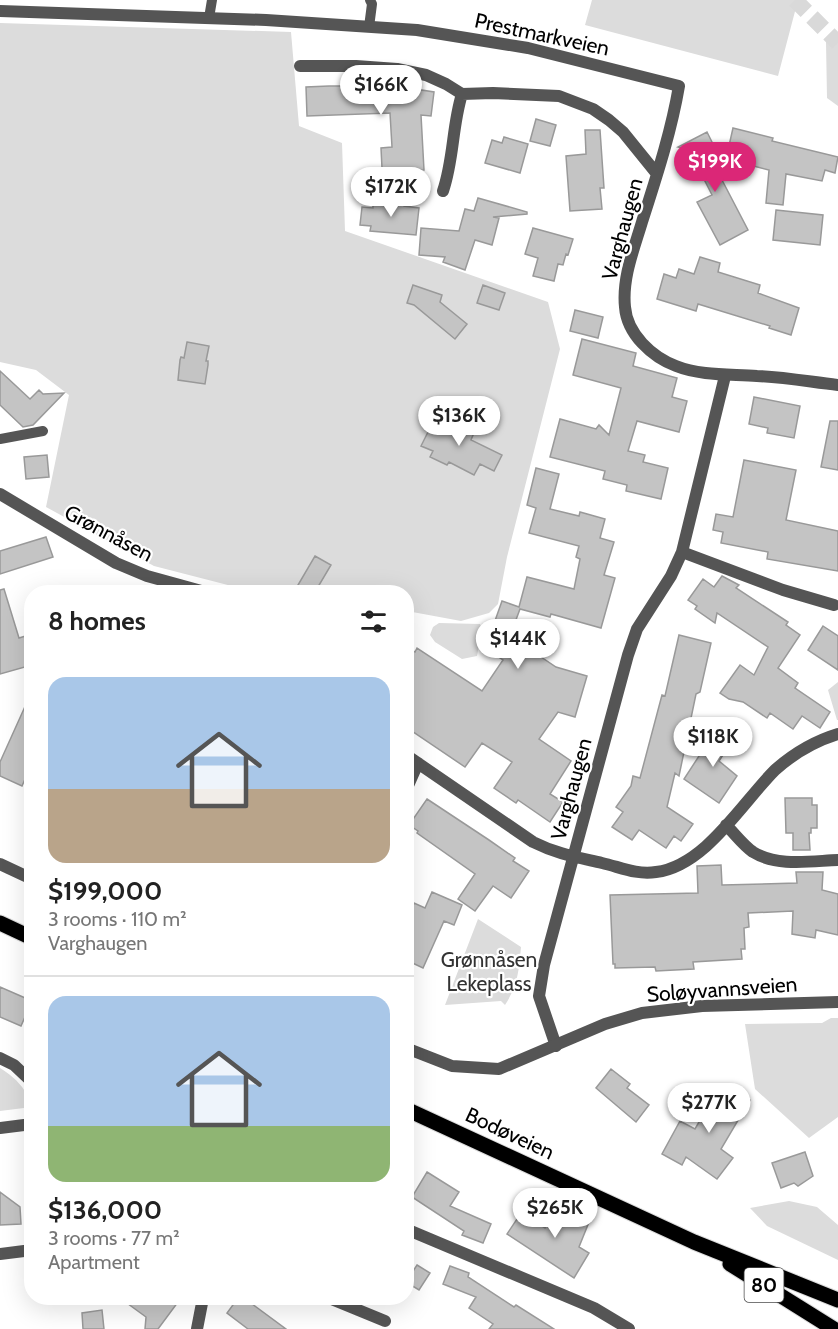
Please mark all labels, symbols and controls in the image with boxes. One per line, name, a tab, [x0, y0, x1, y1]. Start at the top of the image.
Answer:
street label: Prestmarkveien	[472, 8, 612, 60]
pin: $166K	[339, 65, 423, 116]
text: $166K	[354, 72, 408, 96]
pin: $199K	[673, 142, 757, 193]
text: $199K	[688, 149, 742, 173]
pin: $172K	[349, 167, 433, 218]
text: $172K	[365, 174, 417, 198]
street label: Varghaugen	[596, 175, 648, 283]
pin: $136K	[417, 396, 501, 447]
text: $136K	[432, 403, 486, 427]
street label: Grønnåsen	[60, 499, 158, 567]
text: 8 homes	[48, 605, 146, 637]
icon: filters	[357, 605, 390, 638]
pin: $144K	[476, 619, 560, 670]
text: $144K	[490, 626, 546, 650]
icon: home	[165, 716, 273, 824]
pin: $118K	[671, 717, 755, 768]
text: $118K	[688, 724, 738, 748]
street label: Varghaugen	[545, 735, 597, 843]
text: $199,000	[48, 875, 162, 907]
text: 3 rooms · 110 m²	[48, 907, 187, 931]
text: Varghaugen	[48, 931, 147, 955]
park label: Grønnåsen Lekeplass	[441, 947, 537, 996]
street label: Soløyvannsveien	[646, 971, 798, 1007]
icon: home	[165, 1035, 273, 1143]
pin: $277K	[667, 1083, 751, 1134]
text: $277K	[681, 1090, 737, 1114]
street label: Bodøveien	[462, 1102, 558, 1164]
pin: $265K	[513, 1188, 597, 1239]
text: $136,000	[48, 1194, 162, 1226]
text: $265K	[527, 1195, 583, 1219]
text: 3 rooms · 77 m²	[48, 1226, 180, 1250]
text: Apartment	[48, 1250, 140, 1274]
road number: 80	[744, 1268, 783, 1302]

